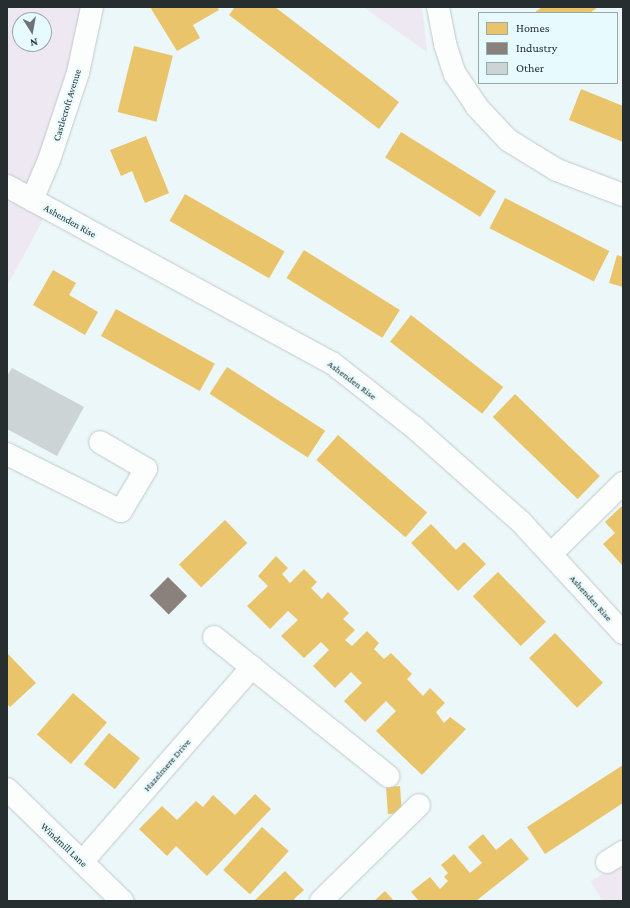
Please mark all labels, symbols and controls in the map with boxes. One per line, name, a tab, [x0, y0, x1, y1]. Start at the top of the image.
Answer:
north arrow	[12, 12, 52, 52]
legend	[478, 12, 618, 84]
text: Homes	[516, 21, 549, 35]
text: N	[29, 36, 39, 49]
text: Industry	[516, 41, 557, 55]
text: Other	[516, 61, 544, 75]
street label: Castlecroft Avenue	[50, 67, 84, 143]
street label: Ashenden Rise	[42, 202, 98, 240]
street label: Ashenden Rise	[325, 358, 379, 402]
street label: Ashenden Rise	[567, 572, 615, 624]
street label: Hazelmere Drive	[141, 736, 193, 794]
street label: Windmill Lane	[38, 820, 90, 870]

